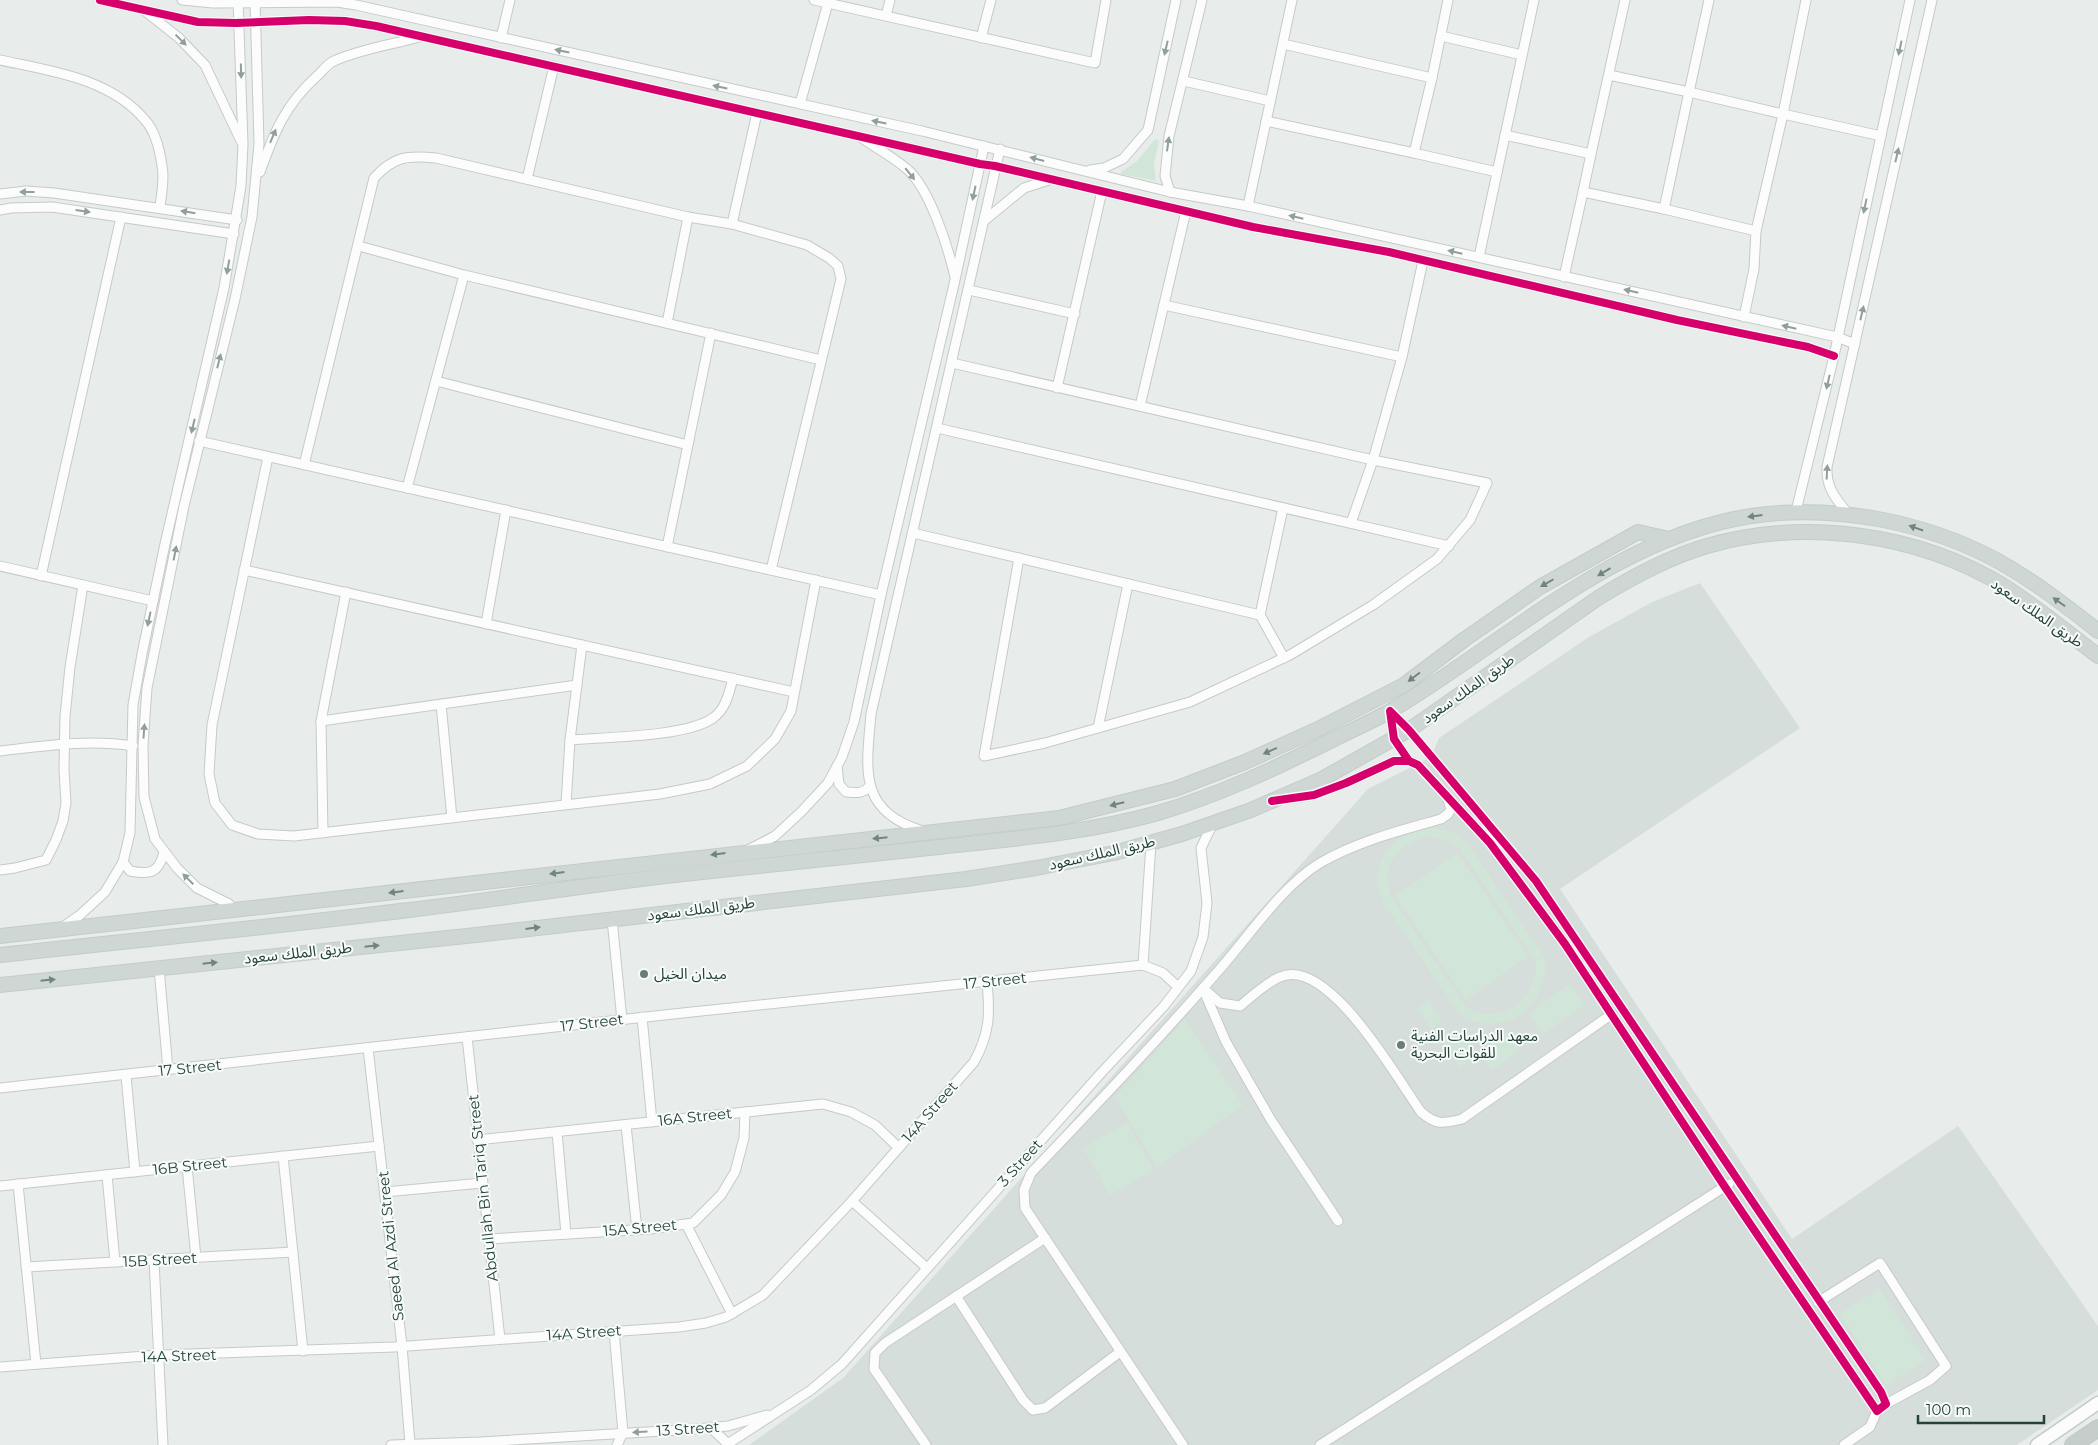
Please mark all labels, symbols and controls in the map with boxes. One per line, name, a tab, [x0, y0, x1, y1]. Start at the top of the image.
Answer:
one-way arrow	[174, 34, 186, 46]
one-way arrow	[1162, 40, 1170, 55]
one-way arrow	[1896, 40, 1904, 55]
one-way arrow	[553, 47, 569, 55]
one-way arrow	[237, 63, 245, 79]
one-way arrow	[712, 82, 728, 90]
one-way arrow	[872, 118, 887, 126]
one-way arrow	[270, 129, 278, 143]
one-way arrow	[1165, 136, 1173, 152]
one-way arrow	[1894, 146, 1902, 162]
one-way arrow	[1030, 155, 1045, 163]
one-way arrow	[905, 168, 916, 181]
one-way arrow	[970, 186, 978, 201]
one-way arrow	[19, 188, 35, 196]
one-way arrow	[1861, 199, 1869, 214]
one-way arrow	[75, 208, 91, 216]
one-way arrow	[180, 208, 196, 216]
one-way arrow	[1289, 213, 1304, 221]
one-way arrow	[1447, 248, 1462, 256]
one-way arrow	[224, 260, 232, 276]
one-way arrow	[1623, 287, 1638, 295]
one-way arrow	[1858, 306, 1866, 321]
one-way arrow	[1782, 323, 1797, 331]
one-way arrow	[215, 353, 223, 368]
one-way arrow	[1824, 375, 1832, 390]
one-way arrow	[189, 419, 197, 434]
one-way arrow	[1824, 463, 1832, 479]
one-way arrow	[1747, 512, 1763, 520]
one-way arrow	[1908, 524, 1923, 531]
one-way arrow	[171, 545, 179, 561]
one-way arrow	[1597, 568, 1610, 577]
street label: طريق الملك سعود	[1987, 574, 2087, 652]
one-way arrow	[1540, 579, 1554, 587]
one-way arrow	[2053, 597, 2066, 607]
one-way arrow	[145, 611, 153, 626]
street label: طريق الملك سعود	[1418, 650, 1518, 728]
one-way arrow	[1407, 672, 1421, 682]
one-way arrow	[141, 722, 149, 738]
one-way arrow	[1263, 747, 1277, 755]
one-way arrow	[1109, 800, 1124, 808]
street label: طريق الملك سعود	[1047, 831, 1157, 875]
one-way arrow	[872, 834, 888, 842]
one-way arrow	[710, 850, 726, 858]
one-way arrow	[549, 869, 565, 877]
one-way arrow	[182, 874, 194, 886]
one-way arrow	[387, 888, 403, 896]
street label: طريق الملك سعود	[646, 892, 756, 926]
one-way arrow	[526, 924, 542, 932]
street label: طريق الملك سعود	[243, 937, 353, 969]
one-way arrow	[364, 942, 380, 950]
one-way arrow	[202, 958, 218, 966]
place label: ميدان الخيل	[654, 964, 727, 983]
marker: ميدان الخيل	[638, 968, 650, 980]
street label: 17 Street	[962, 968, 1028, 993]
one-way arrow	[41, 976, 57, 984]
street label: 17 Street	[559, 1009, 625, 1036]
place label: معهد الدراسات الفنية للقوات البحرية	[1411, 1026, 1538, 1062]
marker: معهد الدراسات الفنية للقوات البحرية	[1395, 1039, 1407, 1051]
street label: 17 Street	[157, 1055, 223, 1080]
street label: 14A Street	[898, 1077, 962, 1146]
street label: Abdullah Bin Tariq Street	[463, 1094, 502, 1283]
street label: 16A Street	[657, 1103, 733, 1130]
street label: 3 Street	[993, 1135, 1046, 1190]
street label: 16B Street	[152, 1152, 228, 1179]
street label: Saeed Al Azdi Street	[373, 1170, 408, 1322]
street label: 15A Street	[602, 1215, 678, 1240]
street label: 15B Street	[122, 1248, 198, 1271]
street label: 14A Street	[546, 1320, 622, 1345]
street label: 14A Street	[141, 1345, 217, 1366]
scale bar	[1918, 1392, 2044, 1424]
text: 100 m	[1926, 1400, 1971, 1419]
street label: 13 Street	[656, 1417, 720, 1440]
one-way arrow	[632, 1428, 648, 1436]

